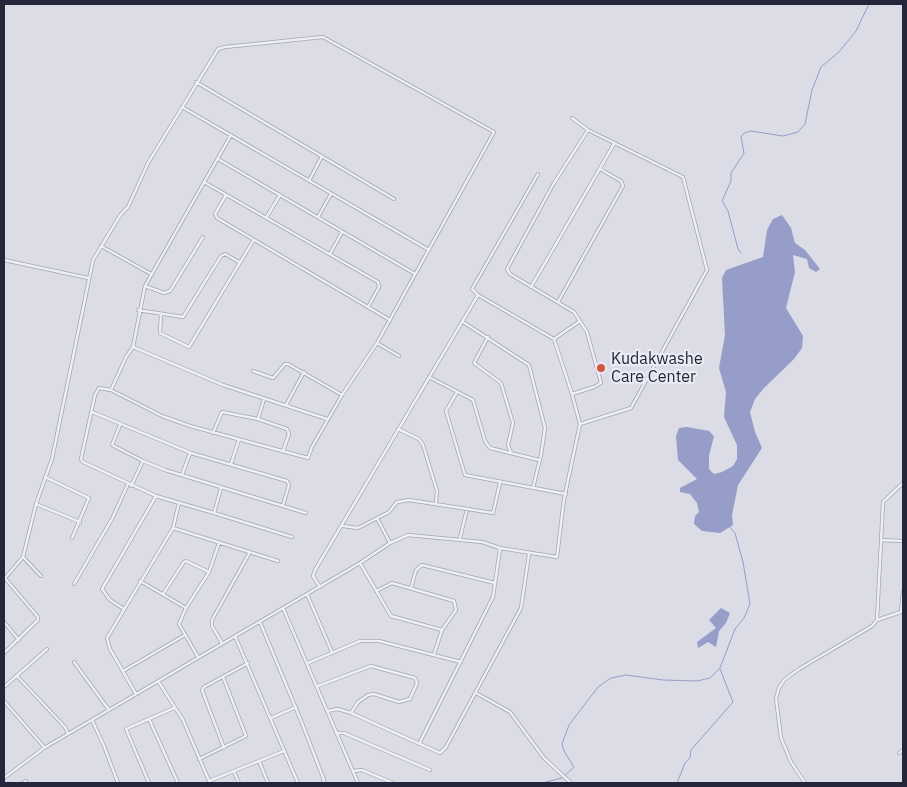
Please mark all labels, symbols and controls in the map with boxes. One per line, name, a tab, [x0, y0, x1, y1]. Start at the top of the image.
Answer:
place label: Kudakwashe Care Center	[611, 349, 703, 387]
marker: Kudakwashe Care Center	[595, 362, 607, 374]

